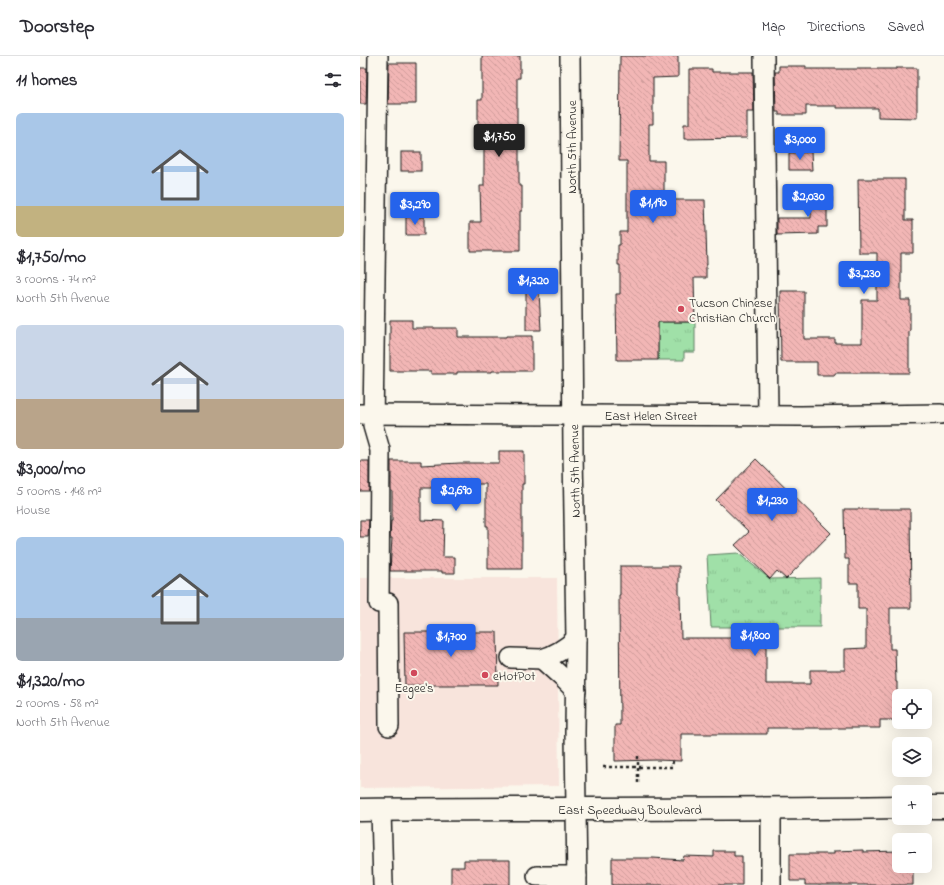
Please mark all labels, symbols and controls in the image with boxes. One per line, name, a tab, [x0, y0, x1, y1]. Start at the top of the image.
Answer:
text: Doorstep	[20, 14, 95, 41]
text: Map	[762, 17, 785, 38]
text: Directions	[807, 17, 865, 38]
text: Saved	[887, 17, 924, 38]
text: 11 homes	[16, 68, 77, 93]
icon: filters	[322, 69, 344, 91]
street label: North 5th Avenue	[563, 100, 582, 194]
pin: $1,750	[466, 124, 532, 158]
text: $1,750	[483, 127, 515, 146]
pin: $3,000	[767, 127, 833, 161]
text: $3,000	[784, 130, 816, 149]
icon: home	[144, 139, 216, 211]
pin: $2,030	[775, 184, 841, 218]
text: $2,030	[791, 187, 825, 206]
pin: $1,190	[620, 190, 686, 224]
pin: $3,290	[382, 192, 448, 226]
text: $1,190	[639, 193, 667, 212]
text: $3,290	[399, 195, 431, 214]
text: $1,750/mo	[16, 245, 86, 270]
pin: $3,230	[831, 261, 897, 295]
text: $3,230	[848, 264, 880, 283]
pin: $1,320	[500, 268, 566, 302]
text: 3 rooms · 74 m²	[16, 270, 96, 289]
text: $1,320	[517, 271, 549, 290]
text: North 5th Avenue	[16, 289, 109, 308]
place label: Tucson Chinese Christian Church	[689, 294, 775, 328]
marker: Tucson Chinese Christian Church	[676, 304, 686, 314]
icon: home	[144, 351, 216, 423]
street label: East Helen Street	[605, 407, 698, 426]
street label: North 5th Avenue	[565, 424, 586, 518]
text: $3,000/mo	[16, 457, 86, 482]
pin: $2,690	[423, 478, 489, 512]
text: $2,690	[440, 481, 472, 500]
text: 5 rooms · 148 m²	[16, 482, 102, 501]
pin: $1,230	[739, 488, 805, 522]
text: $1,230	[756, 491, 788, 510]
text: House	[16, 501, 50, 520]
icon: home	[144, 563, 216, 635]
pin: $1,800	[722, 623, 788, 657]
pin: $1,700	[418, 624, 484, 658]
text: $1,800	[740, 626, 770, 645]
text: $1,700	[436, 627, 466, 646]
place label: eHotPot	[493, 667, 536, 686]
marker: Eegee's	[409, 668, 419, 678]
text: $1,320/mo	[16, 669, 85, 694]
marker: eHotPot	[480, 670, 490, 680]
place label: Eegee's	[394, 679, 434, 699]
map controls	[892, 689, 932, 873]
button: locate	[892, 689, 932, 729]
text: 2 rooms · 58 m²	[16, 694, 99, 713]
text: North 5th Avenue	[16, 713, 109, 732]
button: layers	[892, 737, 932, 777]
button: +	[892, 785, 932, 825]
street label: East Speedway Boulevard	[558, 801, 703, 821]
button: −	[892, 833, 932, 873]

